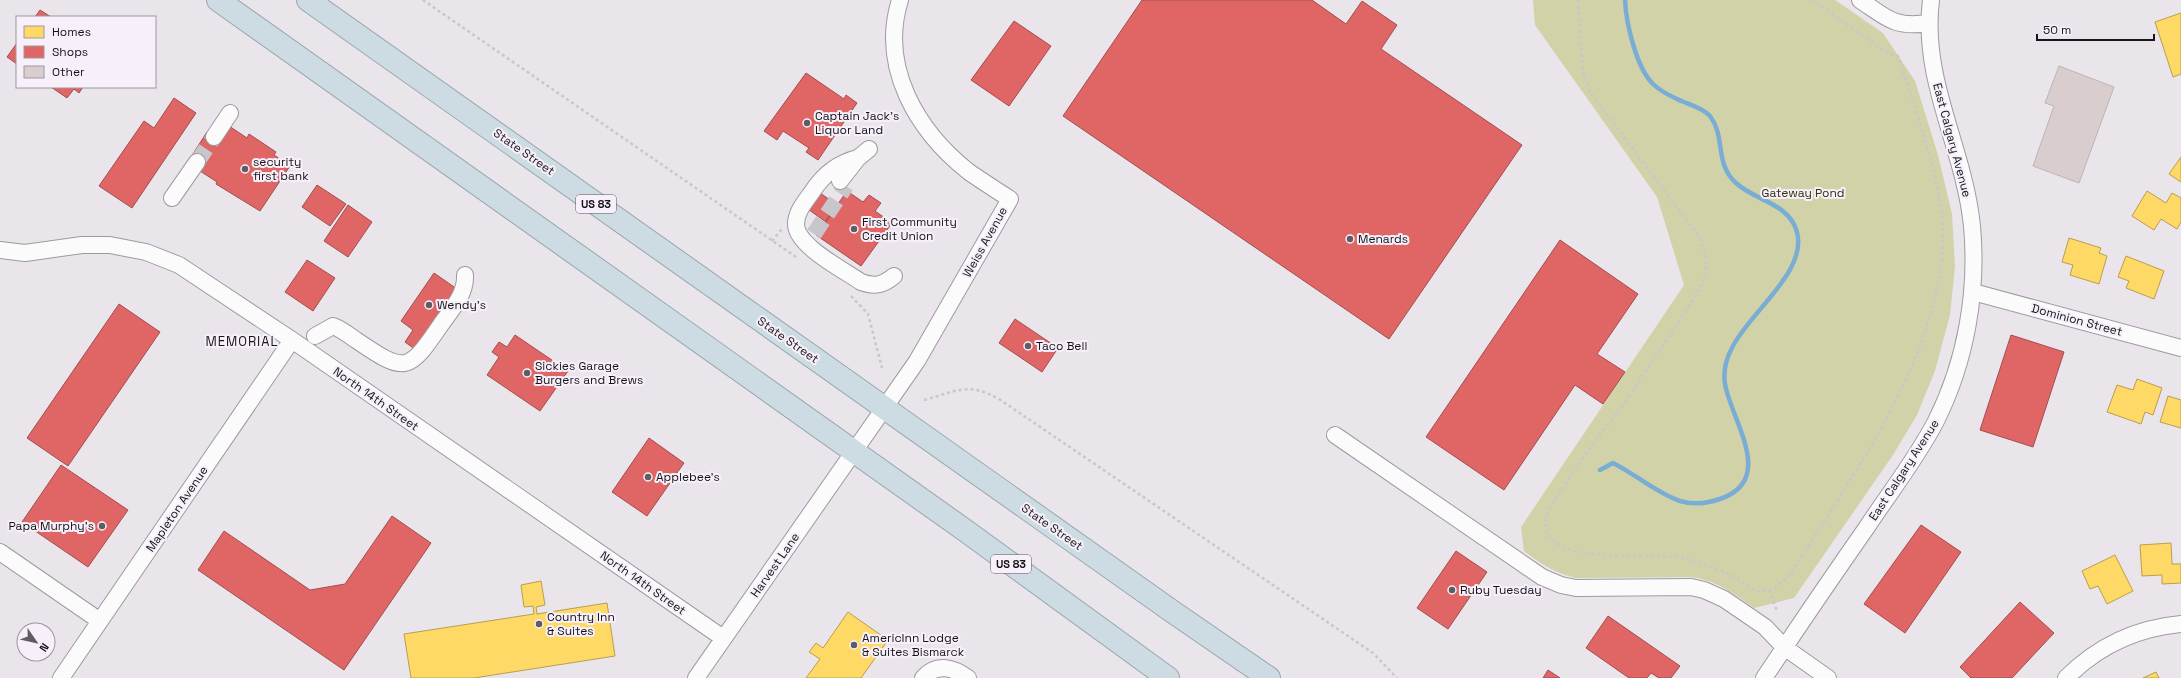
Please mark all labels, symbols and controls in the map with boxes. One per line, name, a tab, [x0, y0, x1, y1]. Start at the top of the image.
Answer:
legend	[16, 16, 156, 88]
scale bar	[2037, 16, 2154, 42]
text: 50 m	[2043, 22, 2071, 38]
text: Homes	[52, 24, 91, 40]
text: Shops	[52, 44, 88, 60]
text: Other	[52, 64, 85, 80]
street label: East Calgary Avenue	[1929, 81, 1975, 199]
place label: Captain Jack's Liquor Land	[815, 108, 899, 138]
marker: Captain Jack's Liquor Land	[802, 118, 812, 128]
street label: State Street	[490, 125, 558, 179]
place label: security first bank	[253, 154, 309, 184]
marker: security first bank	[240, 164, 250, 174]
park label: Gateway Pond	[1762, 185, 1844, 201]
road number: US 83	[576, 195, 616, 213]
street label: Weiss Avenue	[959, 204, 1011, 280]
place label: First Community Credit Union	[862, 214, 957, 244]
marker: First Community Credit Union	[849, 224, 859, 234]
place label: Menards	[1358, 231, 1408, 247]
marker: Menards	[1345, 234, 1355, 244]
place label: Wendy's	[437, 297, 486, 313]
marker: Wendy's	[424, 300, 434, 310]
street label: Dominion Street	[2030, 300, 2124, 340]
street label: State Street	[754, 313, 822, 367]
district label: MEMORIAL	[205, 333, 279, 350]
place label: Taco Bell	[1036, 338, 1087, 354]
marker: Taco Bell	[1023, 341, 1033, 351]
place label: Sickies Garage Burgers and Brews	[535, 358, 643, 388]
street label: North 14th Street	[330, 363, 422, 435]
marker: Sickies Garage Burgers and Brews	[522, 368, 532, 378]
street label: East Calgary Avenue	[1865, 416, 1943, 524]
street label: Mapleton Avenue	[142, 463, 212, 555]
place label: Applebee's	[656, 469, 720, 485]
marker: Applebee's	[643, 472, 653, 482]
street label: State Street	[1018, 500, 1086, 554]
place label: Papa Murphy's	[8, 518, 94, 534]
marker: Papa Murphy's	[97, 521, 107, 531]
street label: Harvest Lane	[747, 530, 803, 600]
street label: North 14th Street	[597, 547, 689, 619]
road number: US 83	[991, 555, 1031, 573]
place label: Ruby Tuesday	[1460, 582, 1542, 598]
marker: Ruby Tuesday	[1447, 585, 1457, 595]
place label: Country Inn & Suites	[547, 609, 615, 639]
marker: Country Inn & Suites	[534, 619, 544, 629]
north arrow	[16, 622, 56, 662]
place label: AmericInn Lodge & Suites Bismarck	[862, 630, 965, 660]
marker: AmericInn Lodge & Suites Bismarck	[849, 640, 859, 650]
text: N	[36, 641, 52, 655]

